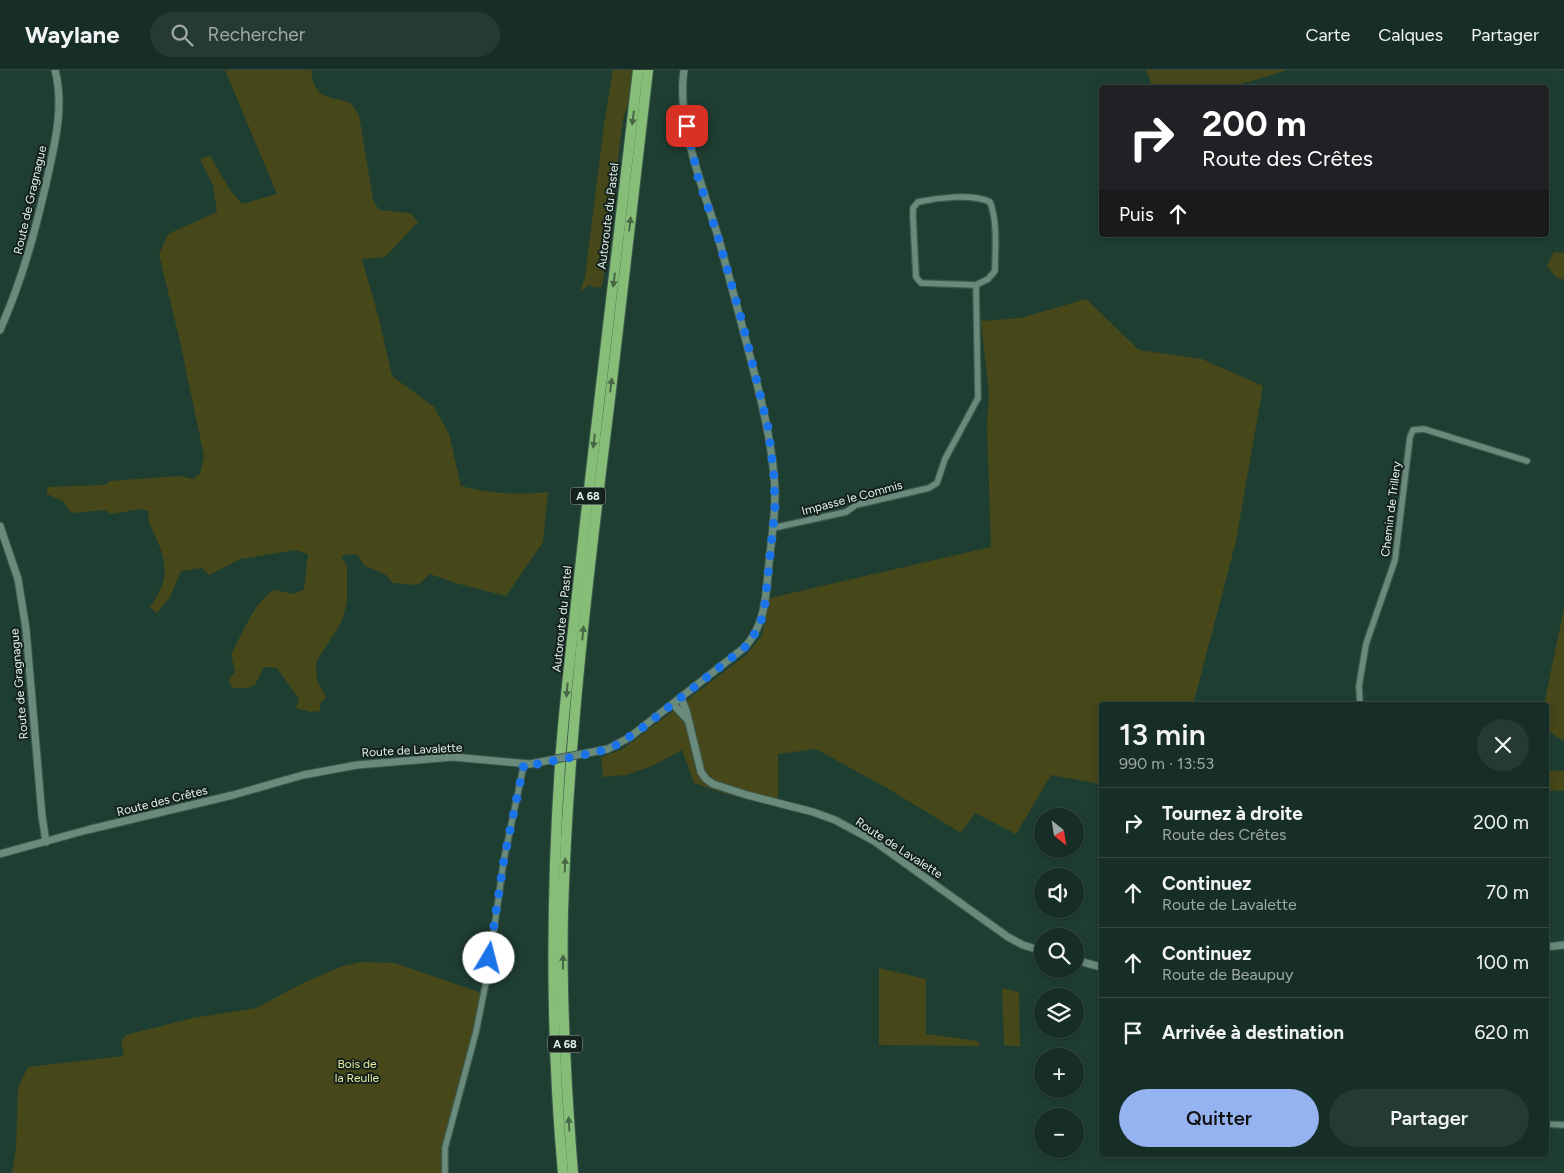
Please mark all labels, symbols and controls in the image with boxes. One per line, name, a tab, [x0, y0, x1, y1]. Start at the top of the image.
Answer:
search box	[150, 12, 500, 57]
text: Waylane	[25, 20, 120, 49]
icon: search	[168, 21, 196, 49]
text: Rechercher	[208, 23, 305, 46]
text: Carte	[1305, 24, 1350, 46]
text: Calques	[1378, 24, 1443, 46]
text: Partager	[1471, 24, 1539, 46]
text: 200 m	[1202, 103, 1306, 145]
pin	[666, 105, 708, 147]
icon: right	[1119, 105, 1184, 170]
one-way arrow	[629, 111, 637, 127]
icon: arrive	[673, 112, 701, 140]
street label: Route de Gragnague	[11, 144, 49, 256]
text: Route des Crêtes	[1202, 145, 1373, 172]
street label: Autoroute du Pastel	[595, 162, 621, 270]
icon: ahead	[1164, 200, 1192, 228]
text: Puis	[1119, 203, 1154, 226]
one-way arrow	[626, 215, 634, 231]
one-way arrow	[609, 272, 617, 288]
one-way arrow	[607, 377, 615, 393]
one-way arrow	[590, 433, 598, 449]
street label: Chemin de Trillery	[1378, 460, 1404, 558]
street label: Impasse le Commis	[800, 478, 904, 518]
road number: A 68	[570, 488, 606, 504]
street label: Autoroute du Pastel	[549, 565, 575, 673]
one-way arrow	[579, 625, 587, 641]
street label: Route de Gragnague	[7, 628, 31, 740]
one-way arrow	[563, 682, 571, 698]
text: 13 min	[1119, 716, 1206, 753]
button: close	[1477, 719, 1529, 771]
street label: Route de Lavalette	[361, 740, 463, 760]
text: 990 m · 13:53	[1119, 754, 1214, 773]
street label: Route des Crêtes	[115, 783, 209, 819]
text: Tournez à droite	[1162, 802, 1303, 825]
north arrow	[1034, 808, 1084, 858]
map controls	[1034, 808, 1084, 1158]
icon: right	[1119, 809, 1147, 837]
text: 200 m	[1473, 811, 1529, 834]
street label: Route de Lavalette	[853, 815, 946, 882]
text: Route des Crêtes	[1162, 825, 1286, 844]
one-way arrow	[561, 857, 569, 873]
button: sound	[1034, 868, 1084, 918]
text: Continuez	[1162, 872, 1251, 895]
icon: ahead	[1119, 879, 1147, 907]
text: 70 m	[1486, 881, 1529, 904]
text: Route de Lavalette	[1162, 895, 1297, 914]
button: search	[1034, 928, 1084, 978]
position arrow	[462, 931, 514, 983]
text: Continuez	[1162, 942, 1251, 965]
icon: ahead	[1119, 949, 1147, 977]
text: 100 m	[1476, 951, 1529, 974]
one-way arrow	[559, 954, 567, 970]
text: Route de Beaupuy	[1162, 965, 1293, 984]
button: layers	[1034, 988, 1084, 1038]
icon: arrive	[1119, 1019, 1147, 1047]
text: Arrivée à destination	[1162, 1021, 1344, 1044]
text: 620 m	[1475, 1021, 1529, 1044]
road number: A 68	[548, 1036, 582, 1052]
button: +	[1034, 1048, 1084, 1098]
park label: Bois de la Reulle	[335, 1057, 380, 1085]
button: Quitter	[1119, 1089, 1319, 1147]
button: Partager	[1329, 1089, 1529, 1147]
button: −	[1034, 1108, 1084, 1158]
one-way arrow	[565, 1116, 573, 1132]

